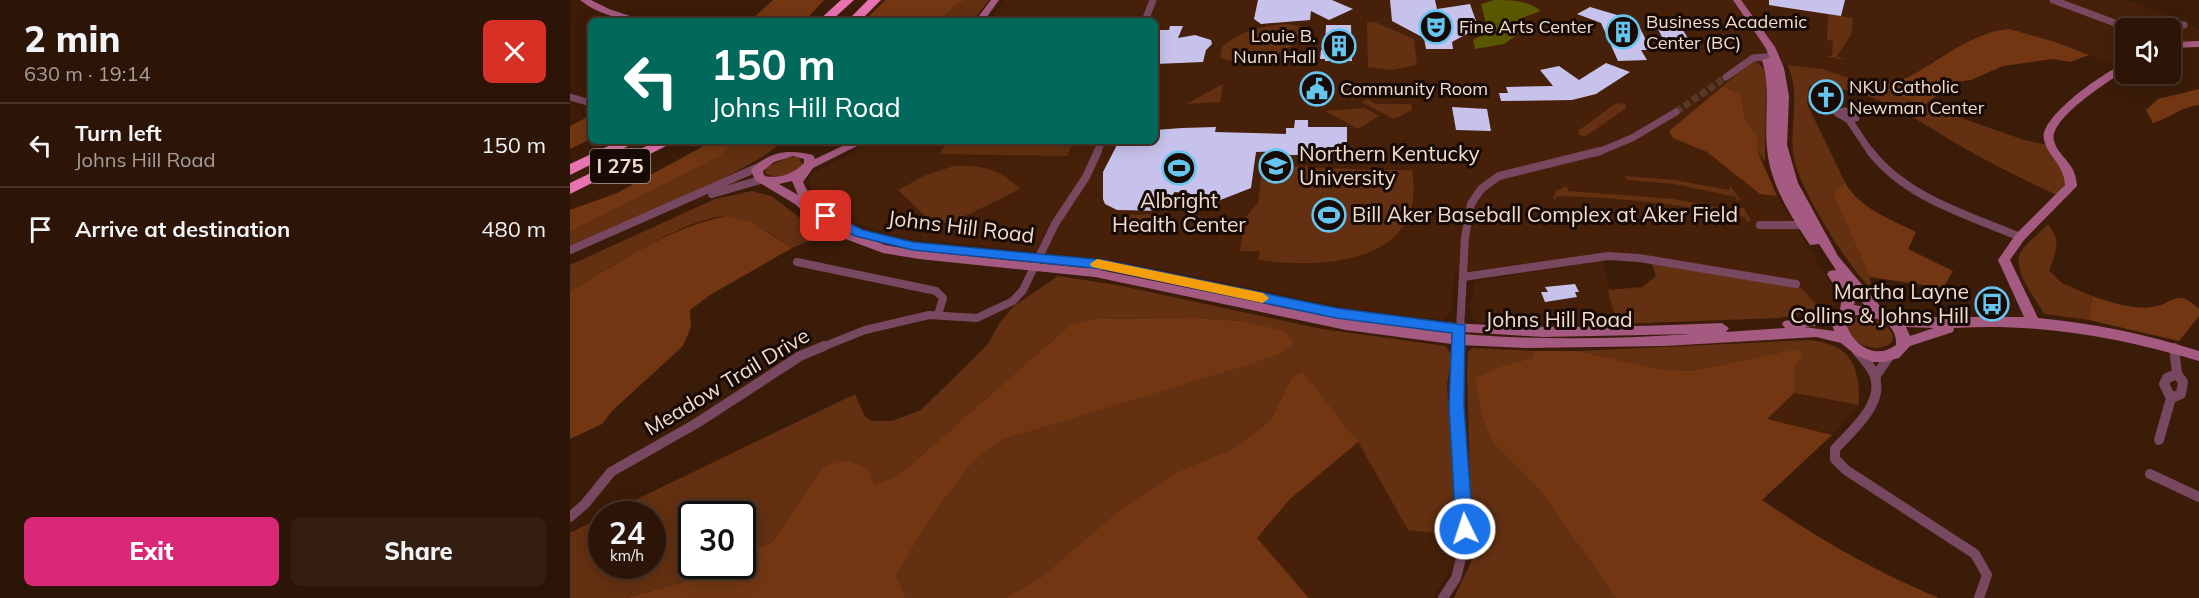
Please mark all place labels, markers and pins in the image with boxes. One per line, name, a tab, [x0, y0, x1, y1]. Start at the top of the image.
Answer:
theatre icon: Fine Arts Center	[1418, 9, 1454, 45]
place label: Business Academic Center (BC)	[1646, 10, 1807, 54]
building icon: Business Academic Center (BC)	[1605, 14, 1641, 50]
place label: Fine Arts Center	[1459, 15, 1594, 38]
place label: Louie B. Nunn Hall	[1233, 24, 1316, 68]
building icon: Louie B. Nunn Hall	[1321, 28, 1357, 64]
public building icon: Community Room	[1299, 71, 1335, 107]
place label: NKU Catholic Newman Center	[1849, 75, 1985, 119]
place label: Community Room	[1340, 77, 1488, 100]
church icon: NKU Catholic Newman Center	[1808, 79, 1844, 115]
place label: Northern Kentucky University	[1299, 140, 1480, 190]
school or university icon: Northern Kentucky University	[1258, 148, 1294, 184]
sports icon: Albright Health Center	[1161, 150, 1197, 186]
place label: Albright Health Center	[1112, 187, 1246, 237]
pin	[800, 190, 851, 241]
sports icon: Bill Aker Baseball Complex at Aker Field	[1311, 197, 1347, 233]
place label: Bill Aker Baseball Complex at Aker Field	[1352, 201, 1738, 227]
place label: Martha Layne Collins & Johns Hill	[1790, 278, 1969, 328]
bus stop icon: Martha Layne Collins & Johns Hill	[1974, 286, 2010, 322]

